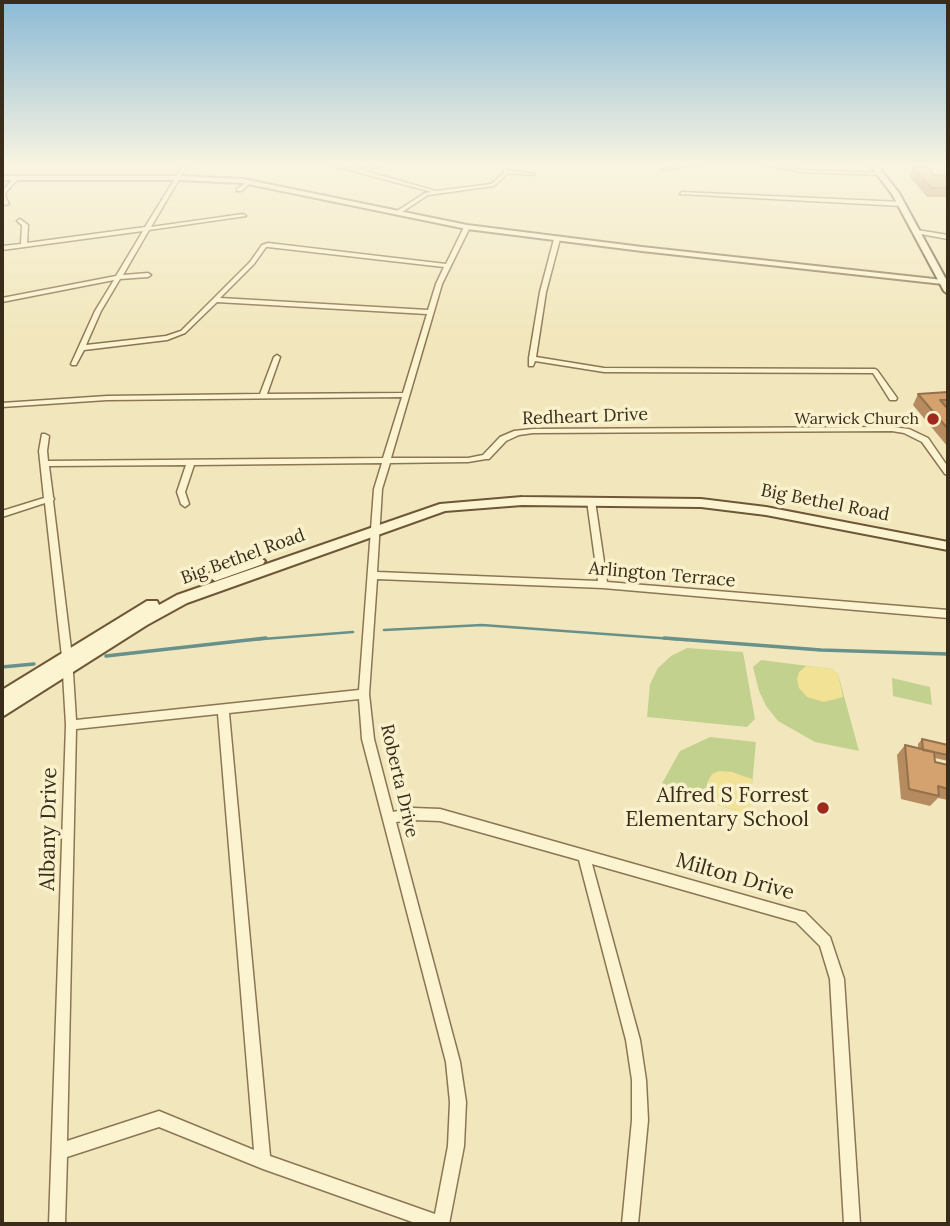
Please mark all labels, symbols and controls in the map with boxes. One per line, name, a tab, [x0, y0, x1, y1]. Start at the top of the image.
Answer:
street label: Redheart Drive	[522, 404, 648, 430]
place label: Warwick Church	[795, 409, 919, 429]
marker: Warwick Church	[925, 411, 941, 427]
street label: Big Bethel Road	[759, 480, 891, 526]
street label: Big Bethel Road	[178, 525, 308, 589]
street label: Arlington Terrace	[588, 558, 736, 592]
street label: Roberta Drive	[375, 722, 423, 840]
street label: Albany Drive	[35, 767, 63, 891]
place label: Alfred S Forrest Elementary School	[625, 783, 809, 833]
marker: Alfred S Forrest Elementary School	[815, 800, 831, 816]
street label: Milton Drive	[673, 848, 797, 906]

